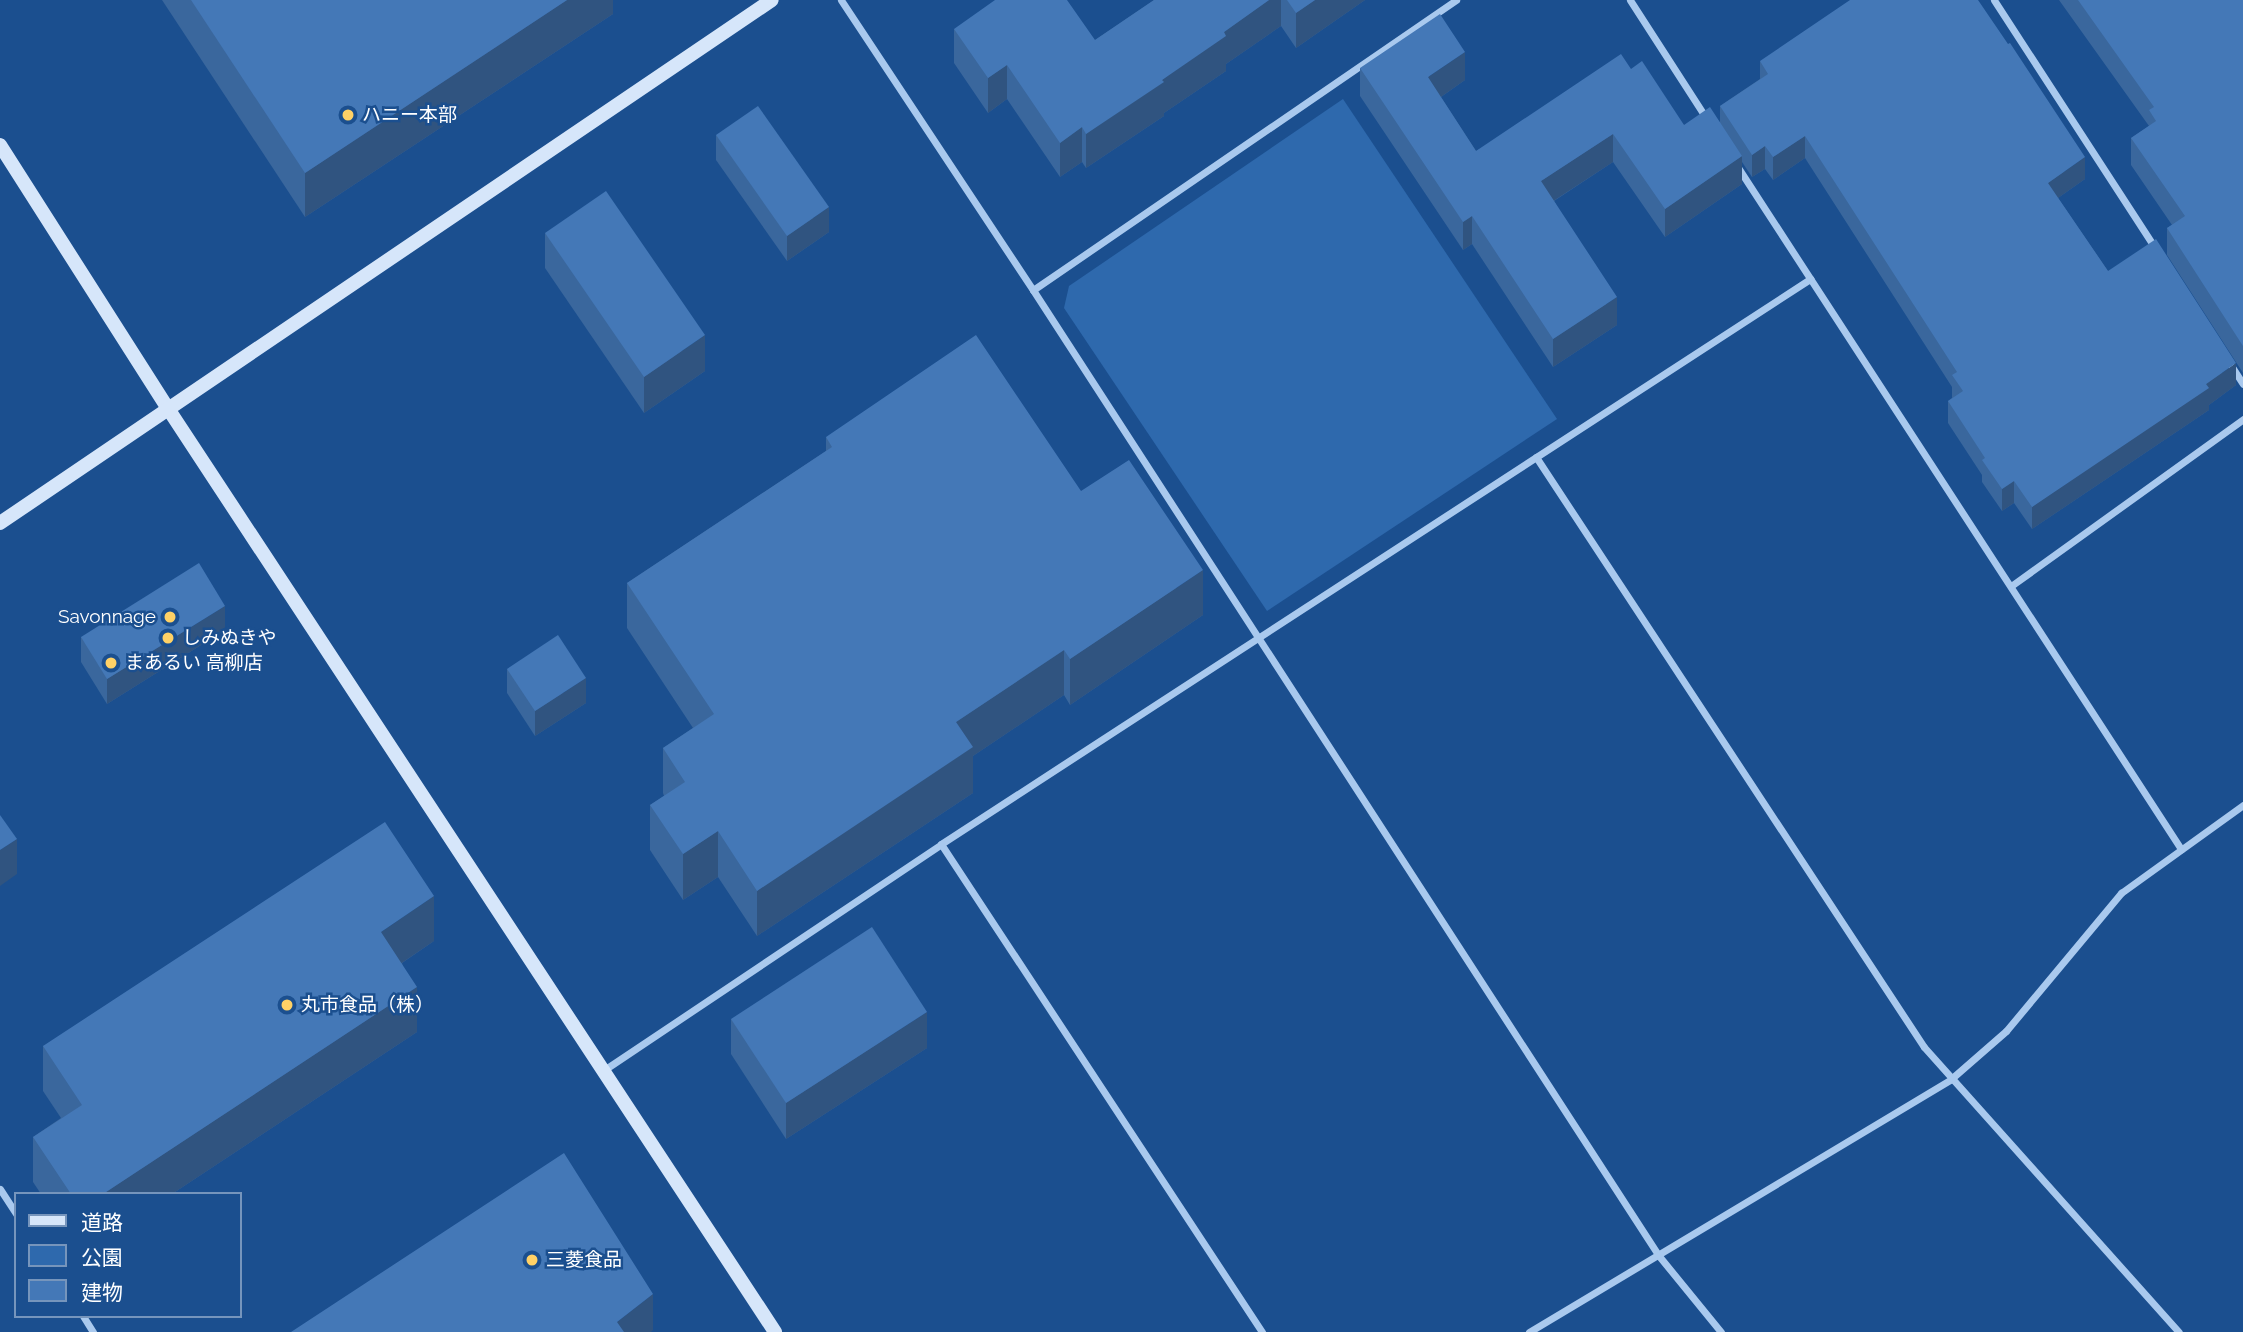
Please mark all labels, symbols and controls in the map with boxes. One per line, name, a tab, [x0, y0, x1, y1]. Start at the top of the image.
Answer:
place label: ハニー本部	[362, 104, 457, 126]
marker: ハニー本部	[340, 107, 356, 123]
place label: Savonnage	[58, 606, 156, 628]
marker: Savonnage	[162, 609, 178, 625]
place label: しみぬきや	[182, 627, 277, 649]
marker: しみぬきや	[160, 630, 176, 646]
place label: まあるい 高柳店	[125, 652, 263, 674]
marker: まあるい 高柳店	[103, 655, 119, 671]
place label: 丸市食品（株）	[301, 994, 434, 1016]
marker: 丸市食品（株）	[279, 997, 295, 1013]
legend	[14, 1192, 242, 1318]
text: 道路	[81, 1210, 123, 1235]
text: 公園	[81, 1245, 123, 1270]
place label: 三菱食品	[546, 1249, 622, 1271]
marker: 三菱食品	[524, 1252, 540, 1268]
text: 建物	[81, 1280, 123, 1305]

